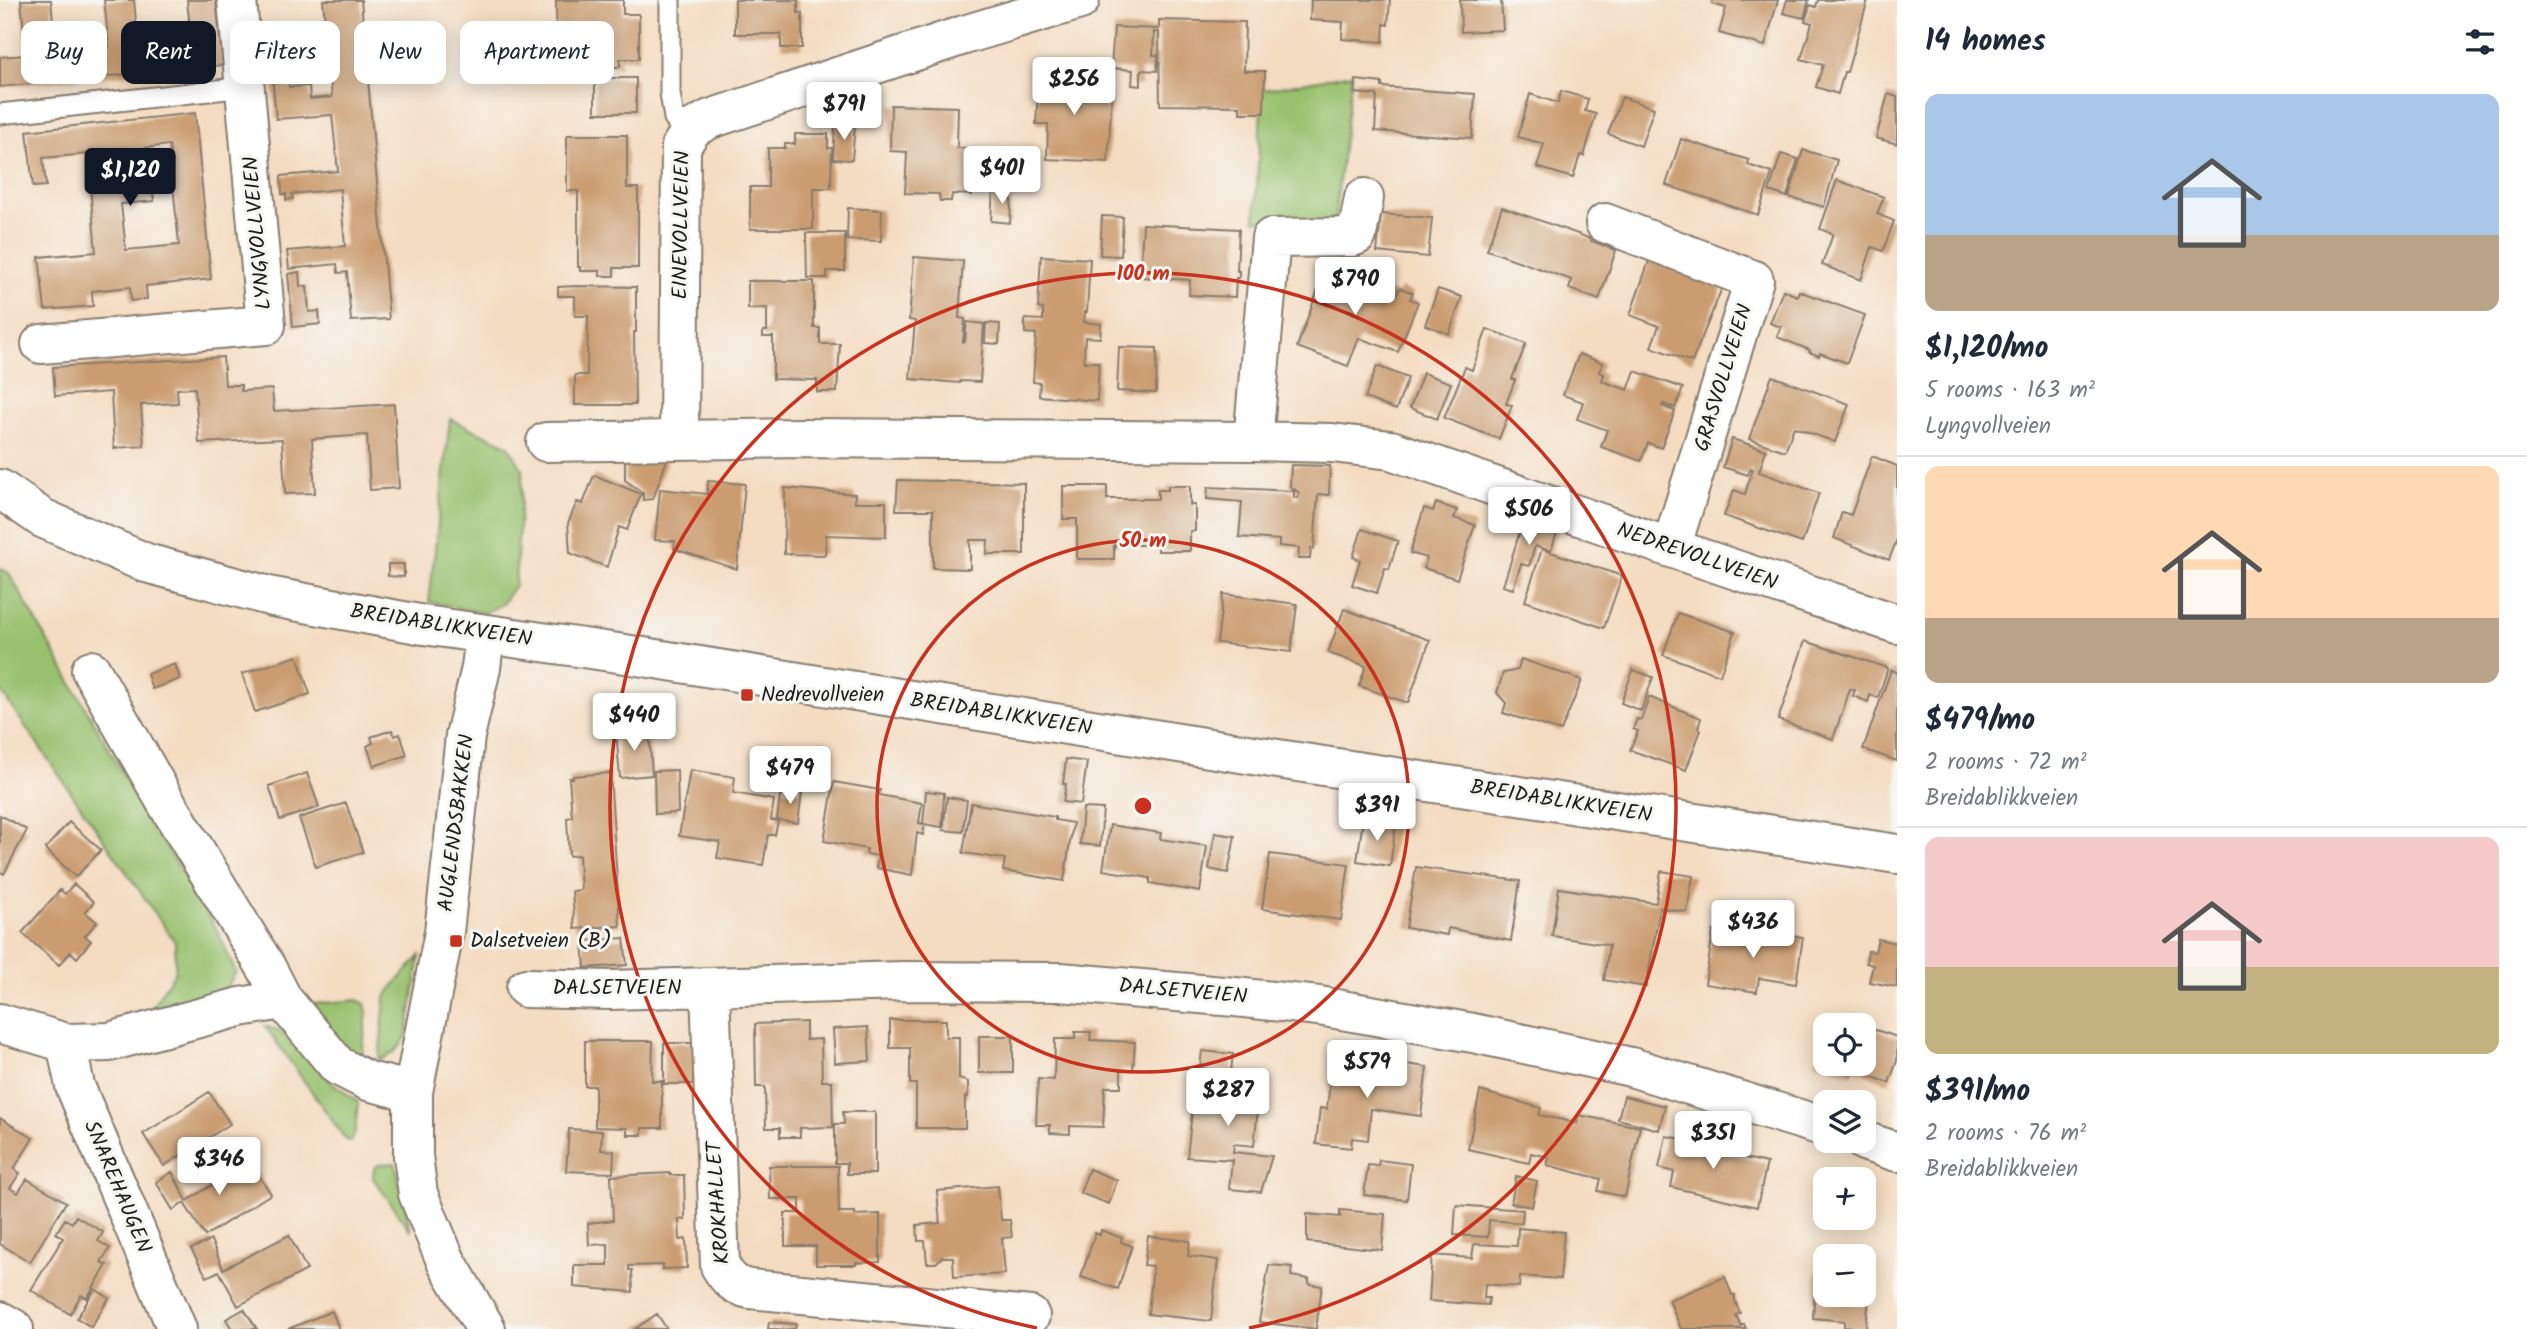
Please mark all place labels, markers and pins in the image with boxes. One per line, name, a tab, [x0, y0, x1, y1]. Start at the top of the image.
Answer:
pin: $256	[1033, 58, 1115, 117]
pin: $791	[803, 82, 885, 142]
pin: $401	[961, 146, 1043, 206]
pin: $1,120	[73, 148, 187, 208]
pin: $790	[1314, 258, 1396, 317]
pin: $506	[1488, 488, 1570, 547]
place label: Nedrevollveien	[761, 679, 884, 712]
marker: Nedrevollveien	[739, 687, 755, 703]
pin: $440	[593, 694, 675, 753]
pin: $479	[749, 746, 831, 806]
pin: $391	[1336, 784, 1418, 843]
centre of rings	[1131, 794, 1155, 818]
pin: $436	[1712, 900, 1794, 960]
place label: Dalsetveien (B)	[470, 925, 612, 958]
marker: Dalsetveien (B)	[448, 933, 464, 949]
pin: $579	[1326, 1040, 1408, 1100]
pin: $287	[1187, 1068, 1269, 1128]
pin: $351	[1672, 1112, 1754, 1171]
pin: $346	[178, 1138, 260, 1197]

